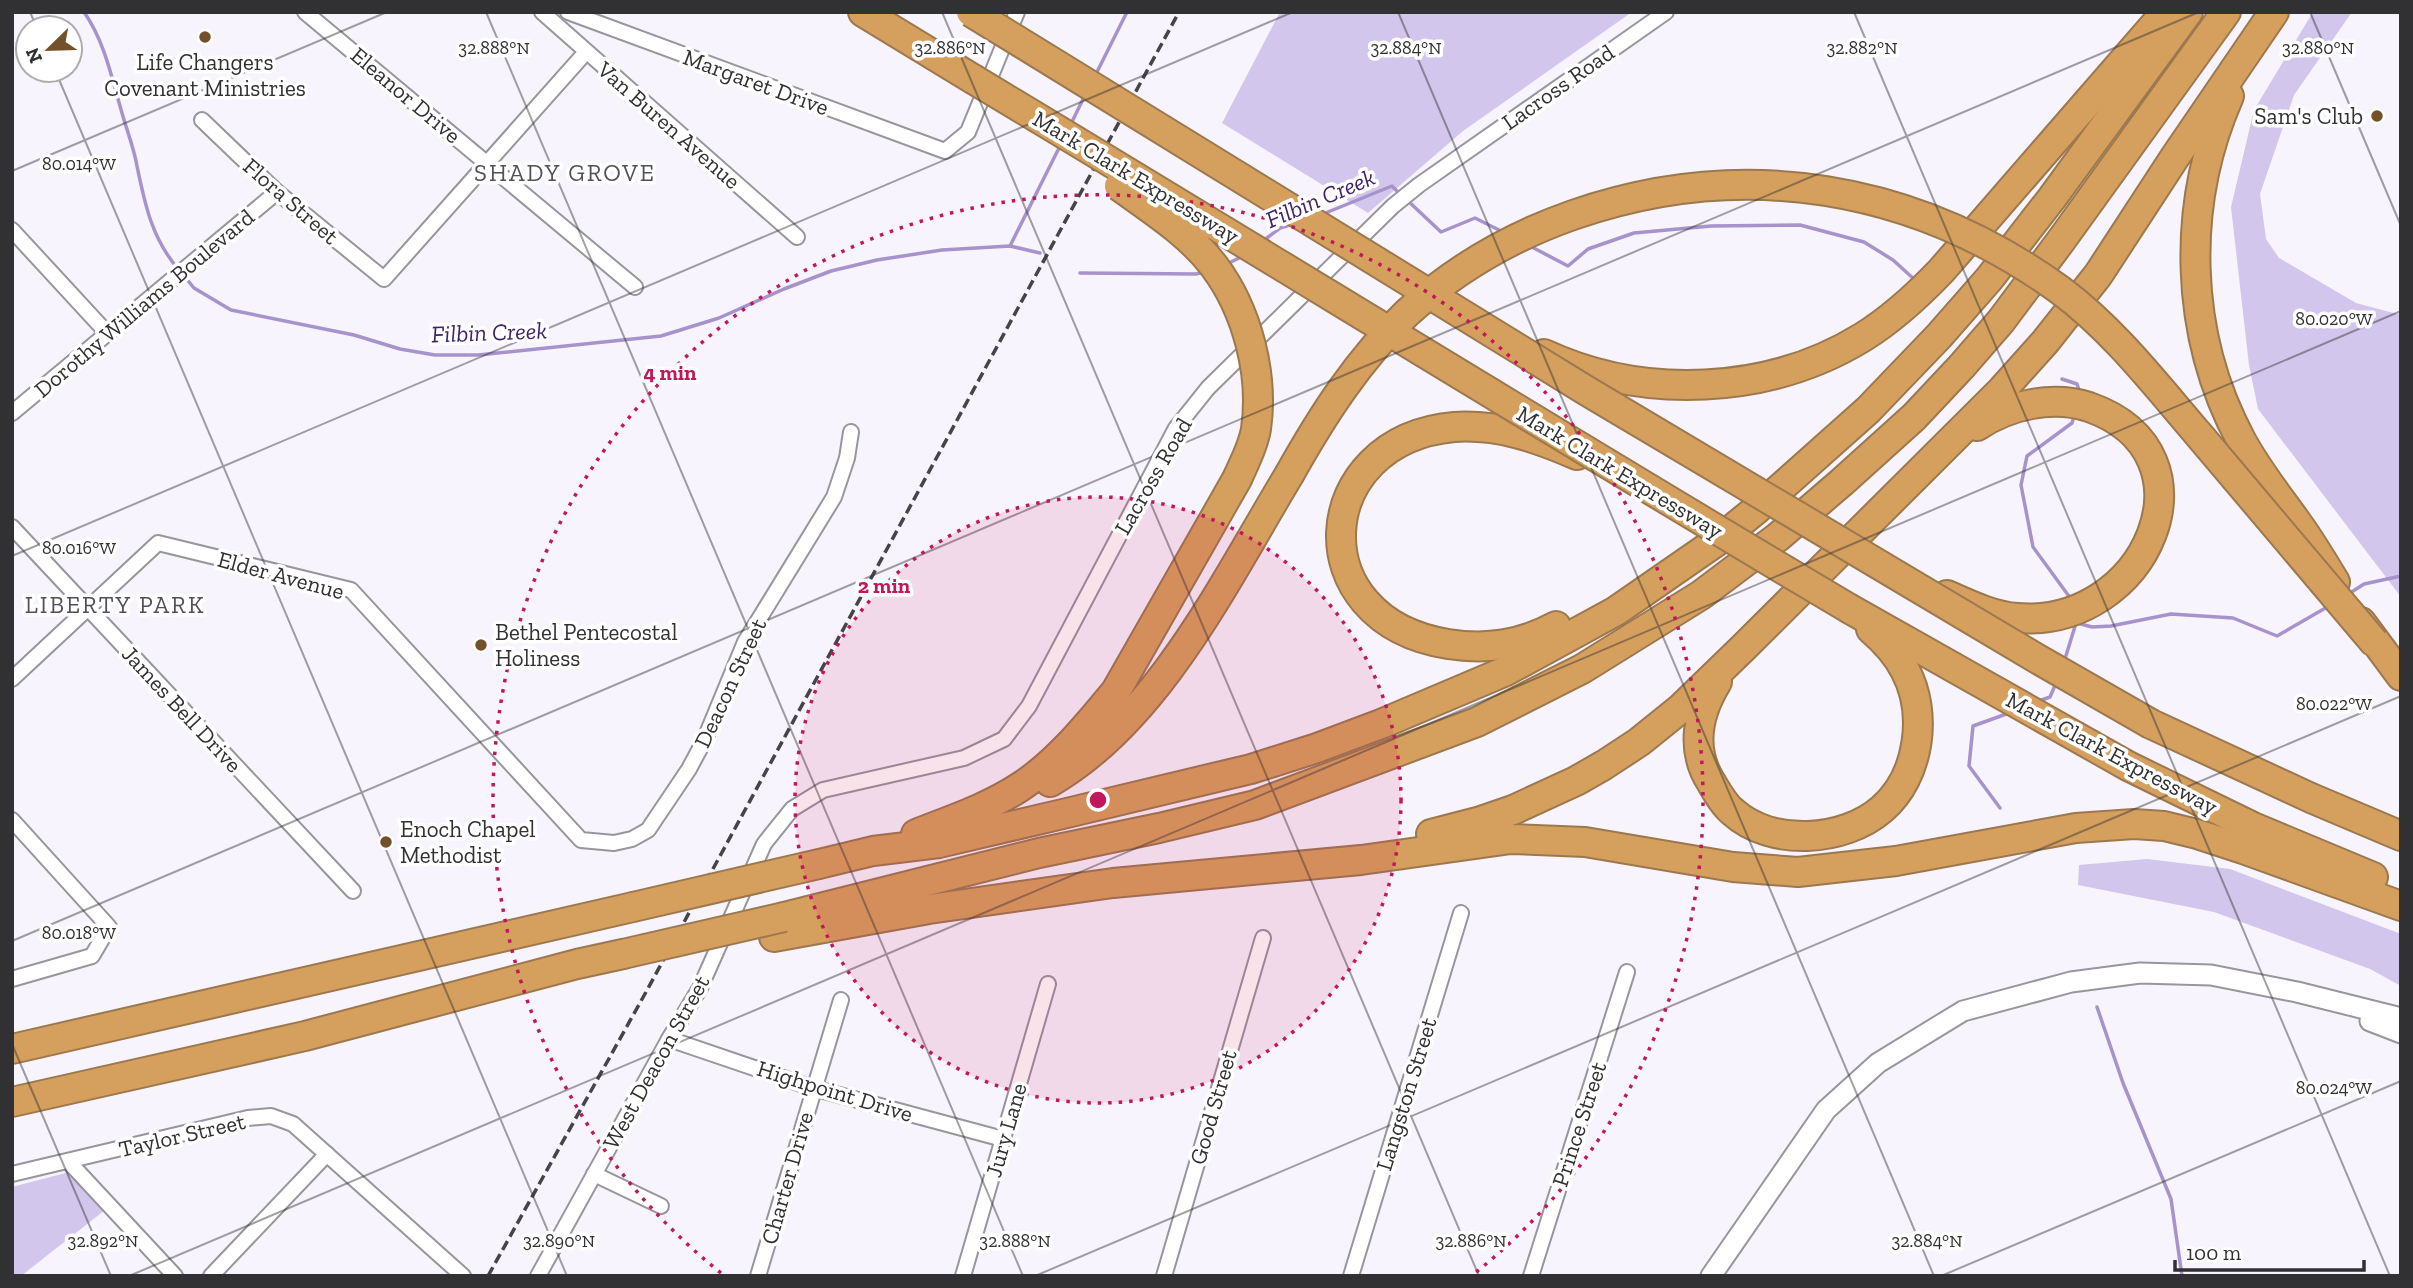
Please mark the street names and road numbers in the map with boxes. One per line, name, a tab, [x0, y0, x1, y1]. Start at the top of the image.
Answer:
street label: Lacross Road	[1496, 38, 1620, 136]
street label: Eleanor Drive	[345, 41, 467, 149]
street label: Margaret Drive	[679, 43, 833, 121]
street label: Van Buren Avenue	[591, 54, 746, 195]
street label: Mark Clark Expressway	[1028, 104, 1244, 250]
street label: Flora Street	[238, 152, 345, 250]
street label: Dorothy Williams Boulevard	[28, 202, 260, 403]
street label: Mark Clark Expressway	[1512, 399, 1728, 545]
street label: Lacross Road	[1108, 412, 1198, 540]
street label: Elder Avenue	[215, 545, 347, 605]
street label: Deacon Street	[688, 613, 772, 752]
street label: James Bell Drive	[116, 640, 248, 778]
street label: Mark Clark Expressway	[2002, 685, 2223, 821]
street label: West Deacon Street	[597, 970, 716, 1154]
street label: Langston Street	[1369, 1014, 1443, 1174]
street label: Good Street	[1183, 1046, 1243, 1168]
street label: Highpoint Drive	[754, 1054, 916, 1128]
street label: Prince Street	[1546, 1058, 1613, 1190]
street label: Jury Lane	[979, 1080, 1033, 1180]
street label: Taylor Street	[116, 1107, 248, 1163]
street label: Charter Drive	[755, 1109, 819, 1247]

